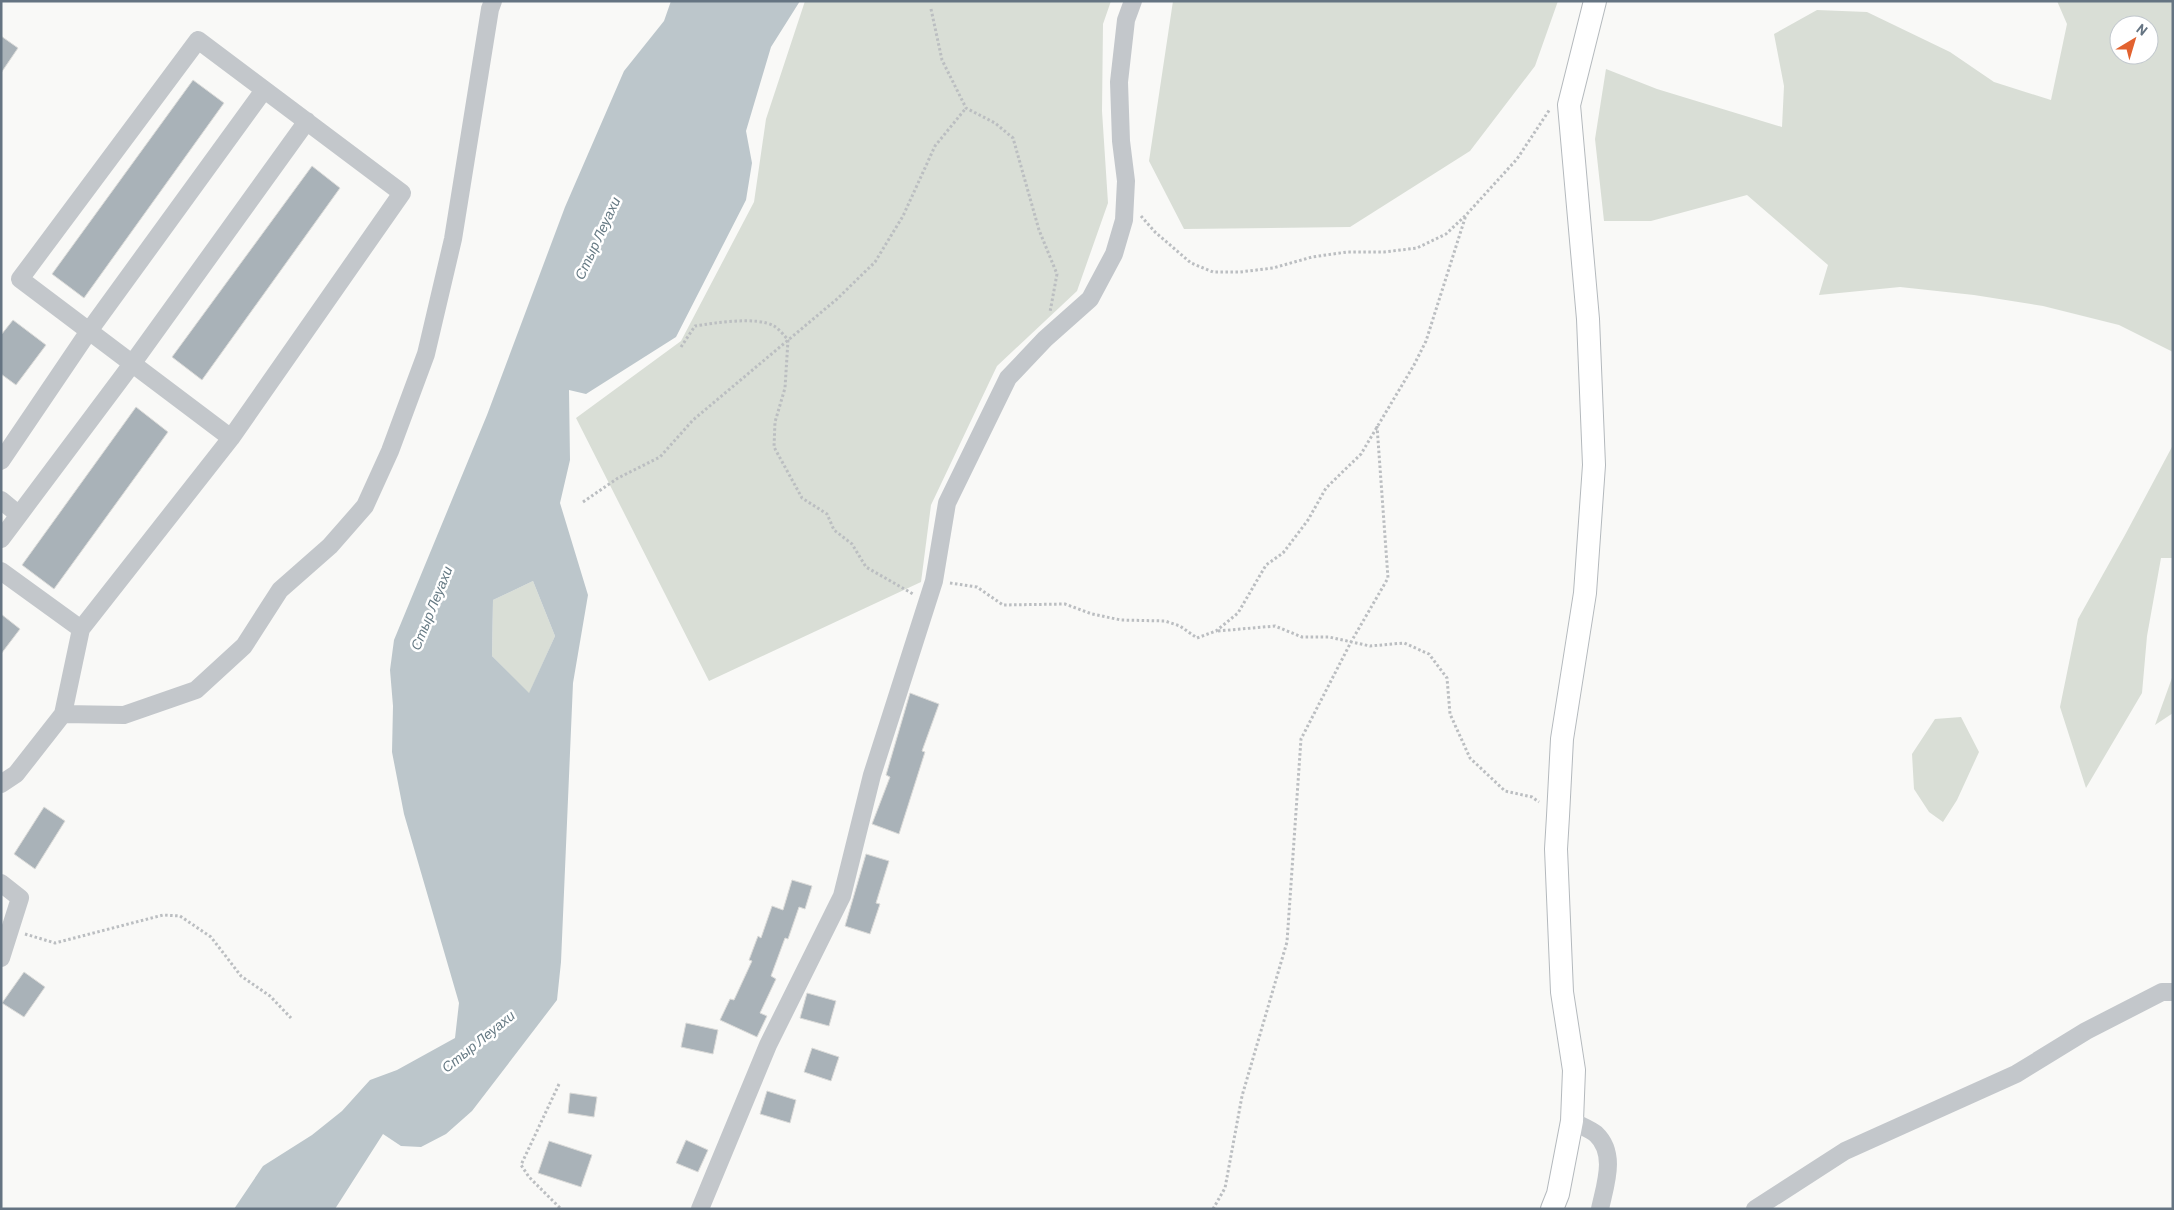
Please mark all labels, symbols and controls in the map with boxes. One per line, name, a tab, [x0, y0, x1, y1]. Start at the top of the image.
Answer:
north arrow	[2109, 15, 2159, 65]
text: N	[2133, 20, 2151, 39]
water label: Стыр Леуахи	[570, 194, 624, 282]
water label: Стыр Леуахи	[406, 563, 456, 652]
water label: Стыр Леуахи	[438, 1006, 518, 1076]

